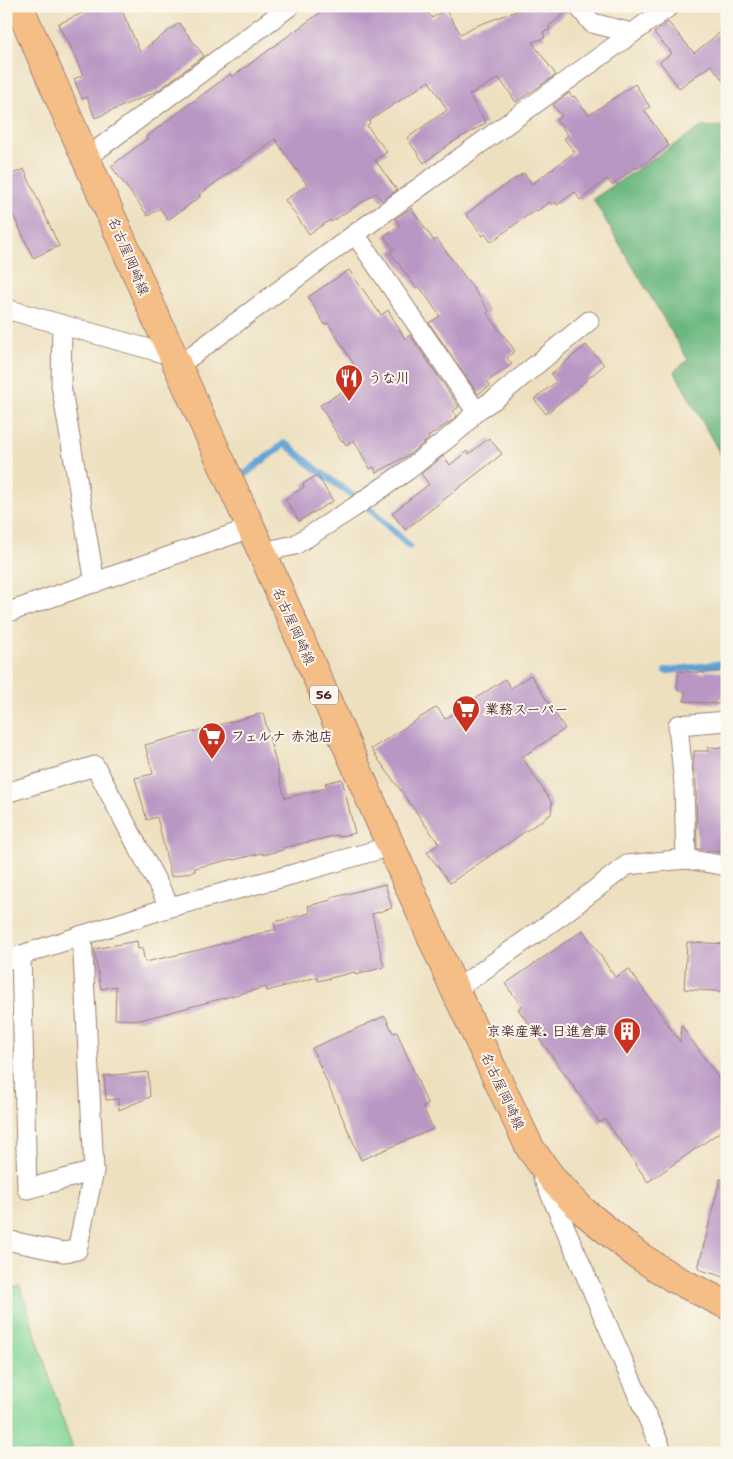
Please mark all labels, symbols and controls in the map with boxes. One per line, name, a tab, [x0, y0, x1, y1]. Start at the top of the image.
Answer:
street label: 名古屋岡崎線	[104, 214, 154, 298]
restaurant icon: うな川	[334, 363, 364, 402]
place label: うな川	[368, 369, 410, 387]
street label: 名古屋岡崎線	[269, 584, 319, 668]
road number: 56	[310, 686, 338, 704]
supermarket icon: 業務スーパー	[451, 694, 481, 733]
place label: 業務スーパー	[485, 700, 568, 718]
supermarket icon: フェルナ 赤池店	[197, 721, 227, 760]
place label: フェルナ 赤池店	[231, 727, 333, 745]
building icon: 京楽産業. 日進倉庫	[612, 1016, 642, 1055]
place label: 京楽産業. 日進倉庫	[487, 1022, 608, 1040]
street label: 名古屋岡崎線	[477, 1049, 529, 1133]

